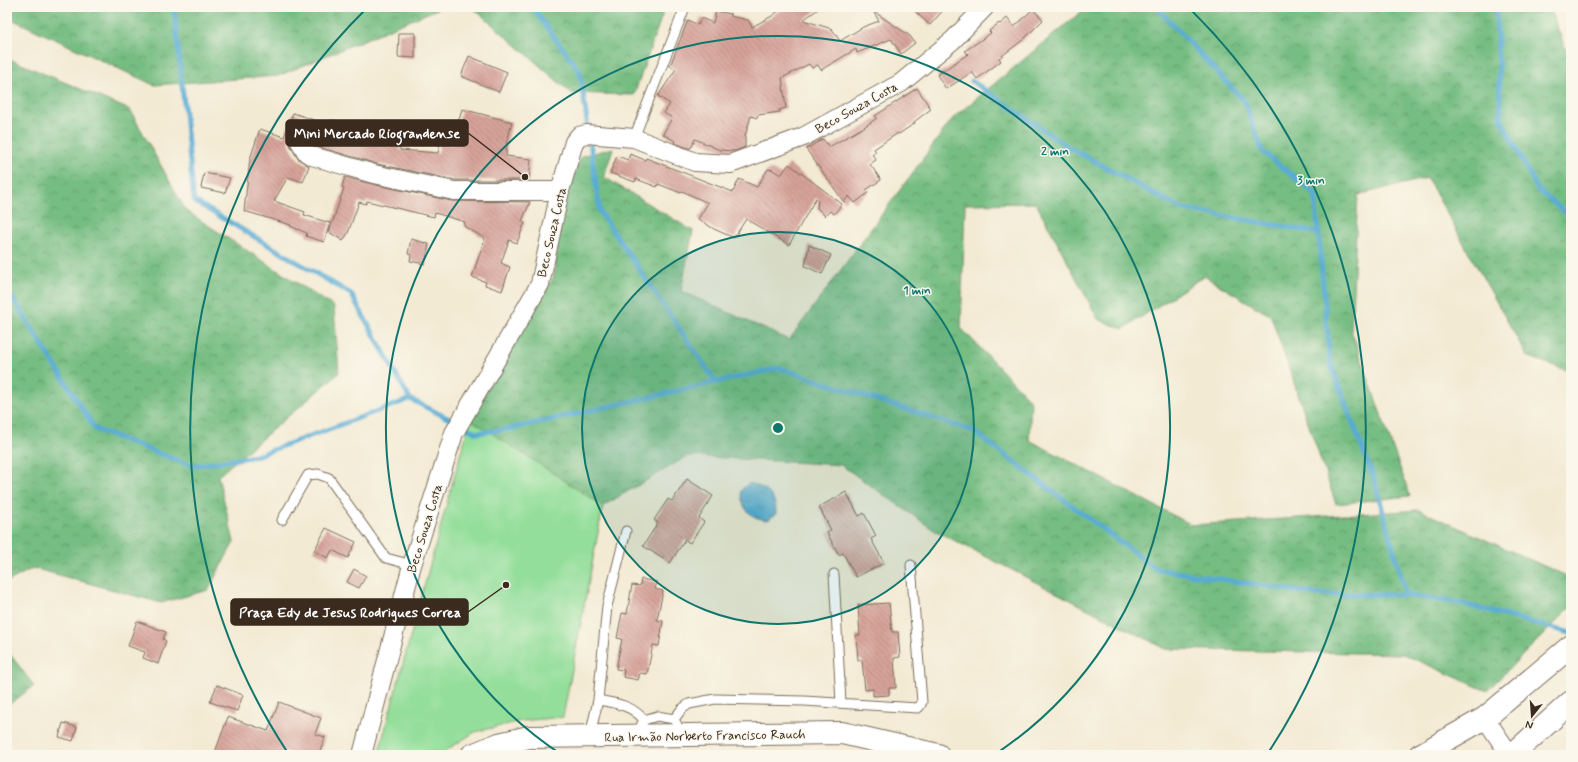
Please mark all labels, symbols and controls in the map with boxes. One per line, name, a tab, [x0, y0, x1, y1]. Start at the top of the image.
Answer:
street label: Beco Souza Costa	[812, 78, 901, 138]
callout: Mini Mercado Riograndense	[286, 120, 468, 146]
text: Mini Mercado Riograndense	[294, 125, 460, 146]
text: 2 min	[1041, 144, 1069, 160]
text: 3 min	[1297, 173, 1325, 189]
street label: Beco Souza Costa	[534, 185, 571, 279]
text: 1 min	[903, 283, 931, 299]
centre of rings	[771, 421, 785, 435]
street label: Beco Souza Costa	[404, 482, 447, 575]
callout: Praça Edy de Jesus Rodrigues Correa	[231, 599, 468, 625]
text: Praça Edy de Jesus Rodrigues Correa	[239, 604, 461, 623]
north arrow	[1512, 696, 1552, 736]
text: N	[1524, 717, 1535, 732]
street label: Rua Irmão Norberto Francisco Rauch	[604, 726, 806, 747]

